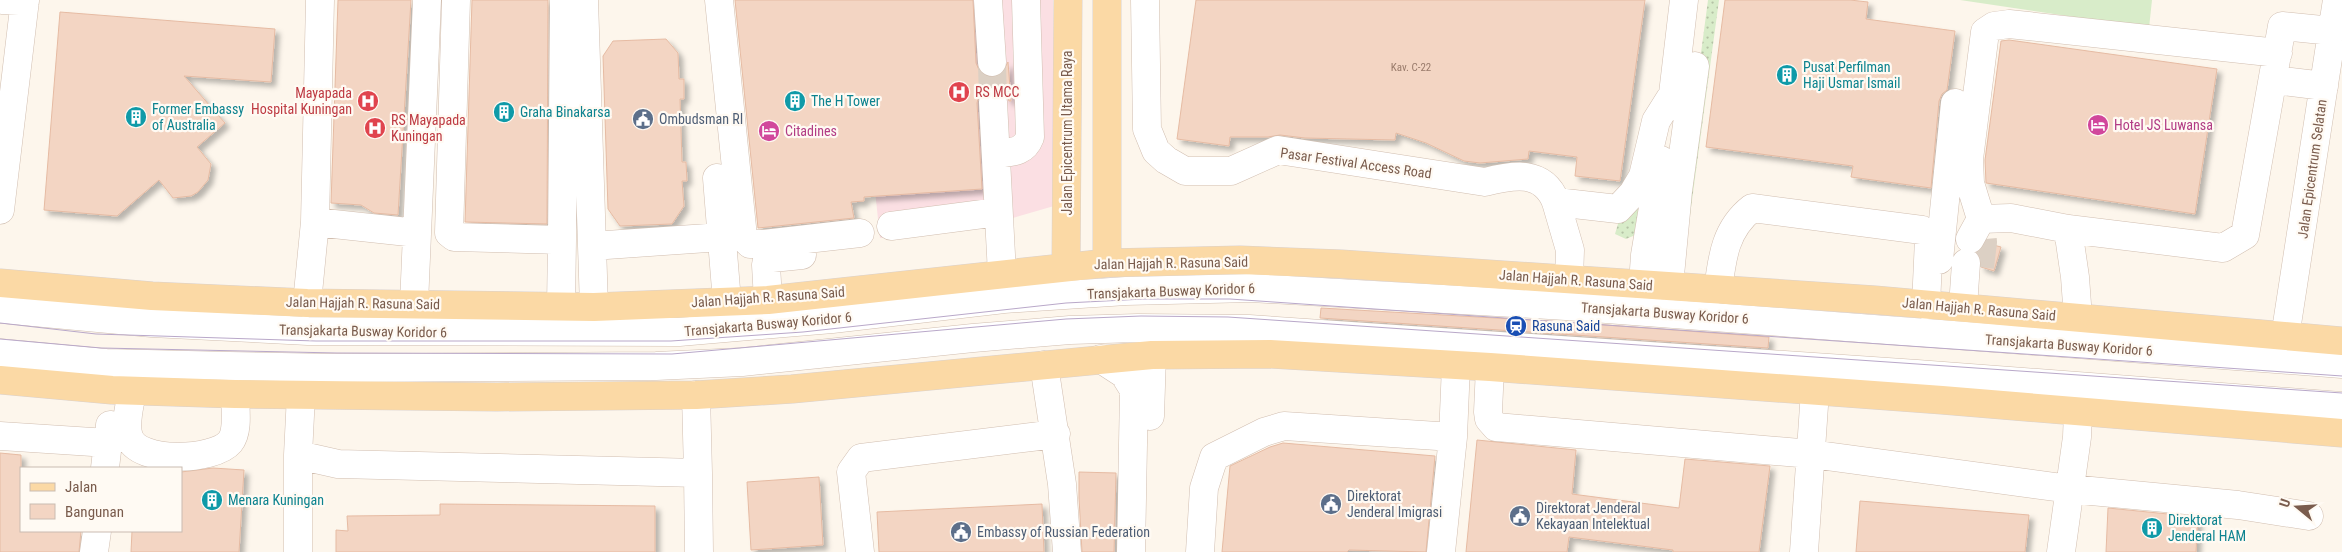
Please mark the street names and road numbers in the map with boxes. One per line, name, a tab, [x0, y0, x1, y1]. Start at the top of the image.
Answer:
street label: Jalan Epicentrum Utama Raya	[1059, 51, 1075, 215]
street label: Jalan Epicentrum Selatan	[2294, 98, 2330, 240]
street label: Pasar Festival Access Road	[1279, 144, 1433, 182]
street label: Jalan Hajjah R. Rasuna Said	[1094, 254, 1248, 272]
street label: Jalan Hajjah R. Rasuna Said	[1499, 267, 1653, 293]
street label: Transjakarta Busway Koridor 6	[1087, 280, 1255, 302]
street label: Jalan Hajjah R. Rasuna Said	[691, 284, 845, 310]
street label: Jalan Hajjah R. Rasuna Said	[286, 294, 440, 312]
street label: Jalan Hajjah R. Rasuna Said	[1902, 294, 2056, 324]
street label: Transjakarta Busway Koridor 6	[1581, 299, 1749, 327]
street label: Transjakarta Busway Koridor 6	[684, 309, 852, 339]
street label: Transjakarta Busway Koridor 6	[279, 322, 447, 340]
street label: Transjakarta Busway Koridor 6	[1985, 331, 2153, 359]

